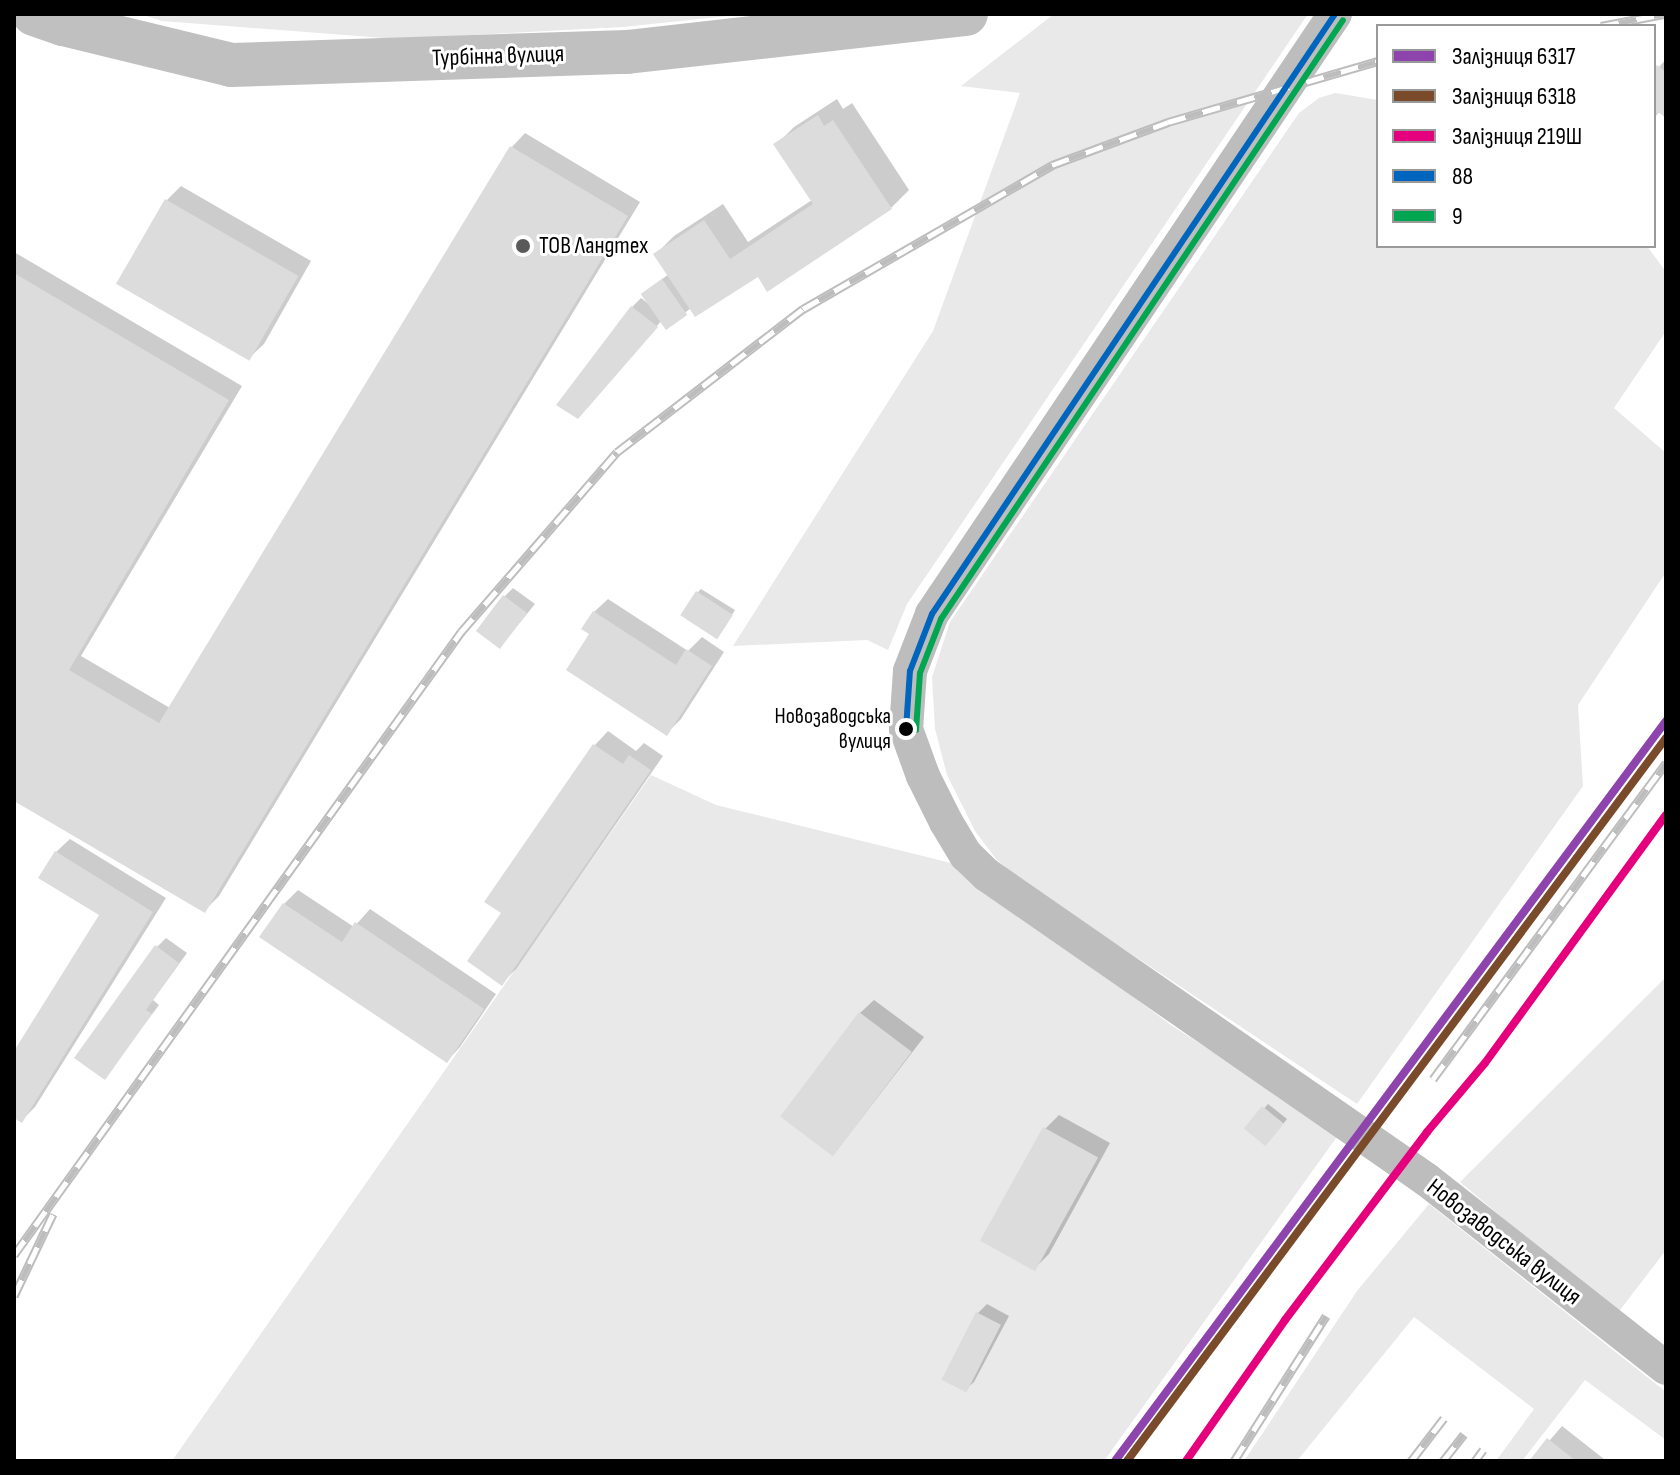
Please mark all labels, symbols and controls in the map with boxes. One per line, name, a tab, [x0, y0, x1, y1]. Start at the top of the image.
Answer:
legend	[1376, 24, 1656, 248]
street label: Турбінна вулиця	[431, 39, 565, 73]
text: Залізниця 6317	[1452, 42, 1575, 71]
text: Залізниця 6318	[1452, 82, 1576, 111]
text: Залізниця 219Ш	[1452, 122, 1582, 151]
text: 88	[1452, 162, 1473, 191]
text: 9	[1452, 202, 1463, 231]
place label: ТОВ Ландтех	[539, 232, 648, 260]
marker: ТОВ Ландтех	[514, 237, 532, 255]
place label: Новозаводська вулиця	[775, 703, 891, 754]
marker: Новозаводська вулиця	[898, 721, 914, 737]
street label: Новозаводська вулиця	[1421, 1173, 1587, 1311]

